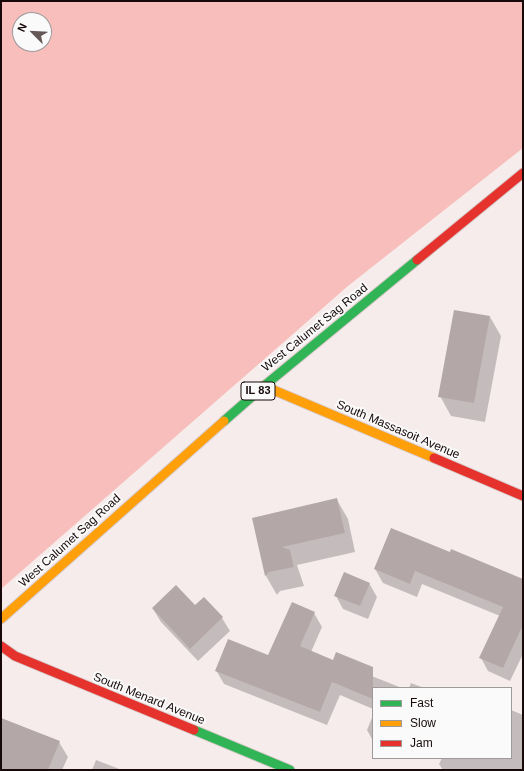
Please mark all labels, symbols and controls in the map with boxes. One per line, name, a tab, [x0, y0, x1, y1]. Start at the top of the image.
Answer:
north arrow	[12, 12, 52, 52]
text: N	[15, 21, 29, 34]
street label: West Calumet Sag Road	[259, 281, 371, 375]
road number: IL 83	[241, 382, 275, 400]
street label: South Massasoit Avenue	[334, 397, 462, 463]
street label: West Calumet Sag Road	[16, 492, 124, 590]
street label: South Menard Avenue	[91, 670, 207, 728]
legend	[372, 687, 512, 759]
text: Fast	[410, 696, 433, 710]
text: Slow	[410, 716, 436, 730]
text: Jam	[410, 736, 433, 750]

